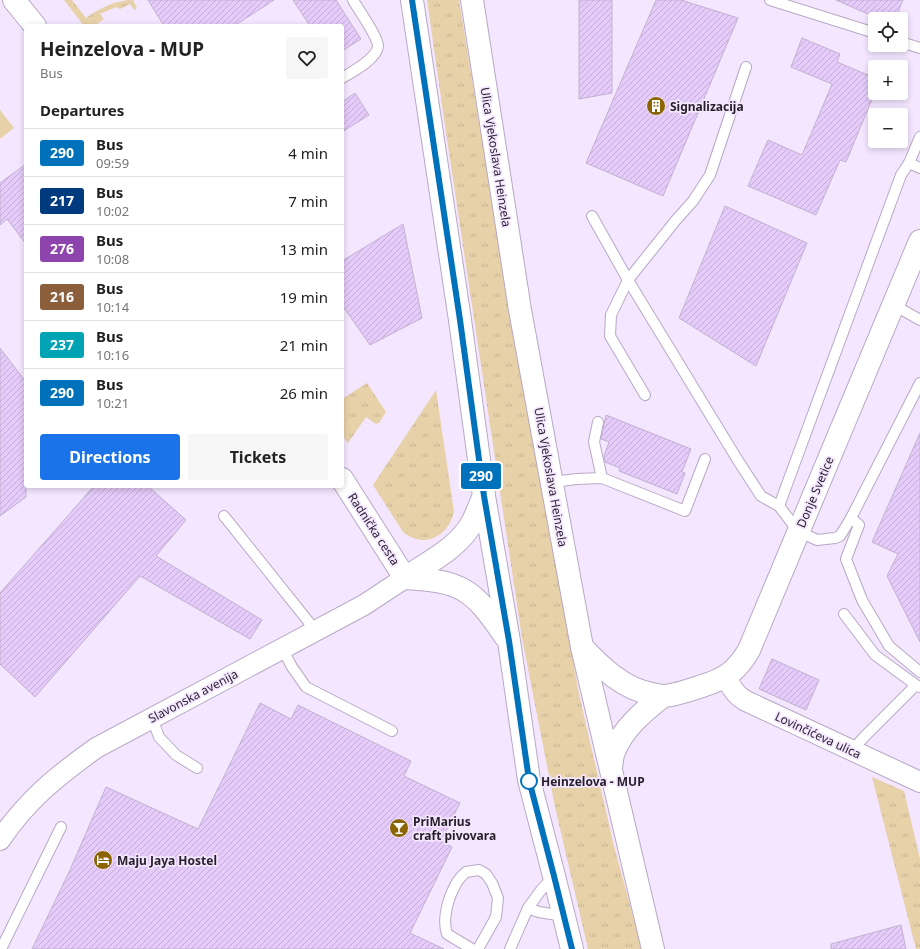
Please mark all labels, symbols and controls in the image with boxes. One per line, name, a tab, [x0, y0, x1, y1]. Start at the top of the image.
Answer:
map controls	[868, 12, 908, 148]
button: locate	[868, 12, 908, 52]
text: Heinzelova - MUP	[40, 36, 204, 62]
button: heart	[286, 37, 328, 79]
button: +	[868, 60, 908, 100]
text: Bus	[40, 64, 63, 82]
street label: Ulica Vjekoslava Heinzela	[477, 86, 515, 228]
building icon: Signalizacija	[645, 95, 667, 117]
place label: Signalizacija	[670, 98, 744, 115]
text: Departures	[40, 100, 124, 120]
button: −	[868, 108, 908, 148]
text: Bus	[96, 134, 123, 154]
text: 290	[50, 143, 74, 162]
text: 4 min	[288, 143, 328, 163]
text: 09:59	[96, 154, 129, 172]
text: Bus	[96, 182, 123, 202]
text: 217	[50, 191, 74, 210]
text: 7 min	[288, 191, 328, 211]
text: 10:02	[96, 202, 129, 220]
text: Bus	[96, 230, 123, 250]
text: 276	[50, 239, 74, 258]
text: 13 min	[280, 239, 328, 259]
text: 10:08	[96, 250, 129, 268]
text: Bus	[96, 278, 123, 298]
text: 216	[50, 287, 74, 306]
text: 19 min	[280, 287, 328, 307]
text: 10:14	[96, 298, 129, 316]
text: Bus	[96, 326, 123, 346]
text: 237	[50, 335, 74, 354]
text: 21 min	[280, 335, 328, 355]
text: 10:16	[96, 346, 129, 364]
text: Bus	[96, 374, 123, 394]
text: 290	[50, 383, 74, 402]
text: 26 min	[280, 383, 328, 403]
text: 10:21	[96, 394, 129, 412]
street label: Ulica Vjekoslava Heinzela	[530, 406, 572, 548]
button: Directions	[40, 434, 180, 480]
button: Tickets	[188, 434, 328, 480]
street label: Donje Svetice	[792, 454, 838, 530]
line badge: 290	[458, 463, 504, 489]
text: 290	[469, 466, 493, 485]
street label: Radnička cesta	[344, 489, 404, 569]
street label: Slavonska avenija	[145, 665, 241, 727]
street label: Lovinčićeva ulica	[772, 708, 864, 762]
marker: Heinzelova - MUP	[520, 772, 538, 790]
place label: Heinzelova - MUP	[541, 773, 645, 790]
place label: PriMarius craft pivovara	[413, 813, 496, 844]
bar icon: PriMarius craft pivovara	[388, 817, 410, 839]
hotel icon: Maju Jaya Hostel	[92, 849, 114, 871]
place label: Maju Jaya Hostel	[117, 852, 217, 869]

